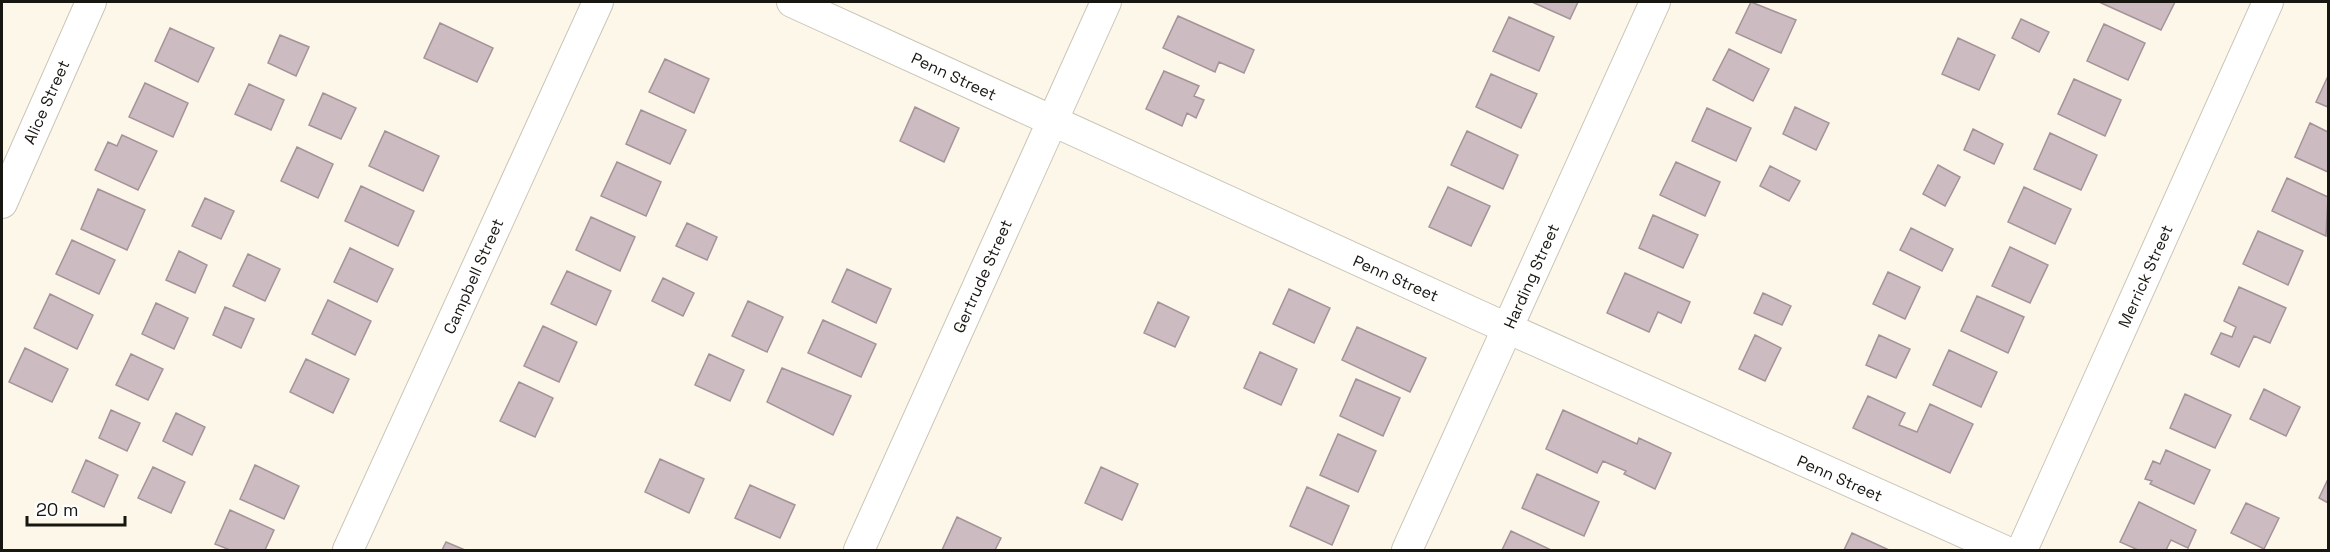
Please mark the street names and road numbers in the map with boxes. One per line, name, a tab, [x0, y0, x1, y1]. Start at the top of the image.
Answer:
street label: Penn Street	[908, 48, 1000, 105]
street label: Alice Street	[19, 57, 74, 148]
street label: Campbell Street	[439, 215, 508, 337]
street label: Gertrude Street	[948, 216, 1017, 336]
street label: Harding Street	[1499, 220, 1564, 332]
street label: Merrick Street	[2113, 221, 2178, 331]
street label: Penn Street	[1350, 250, 1442, 307]
street label: Penn Street	[1794, 450, 1886, 507]

